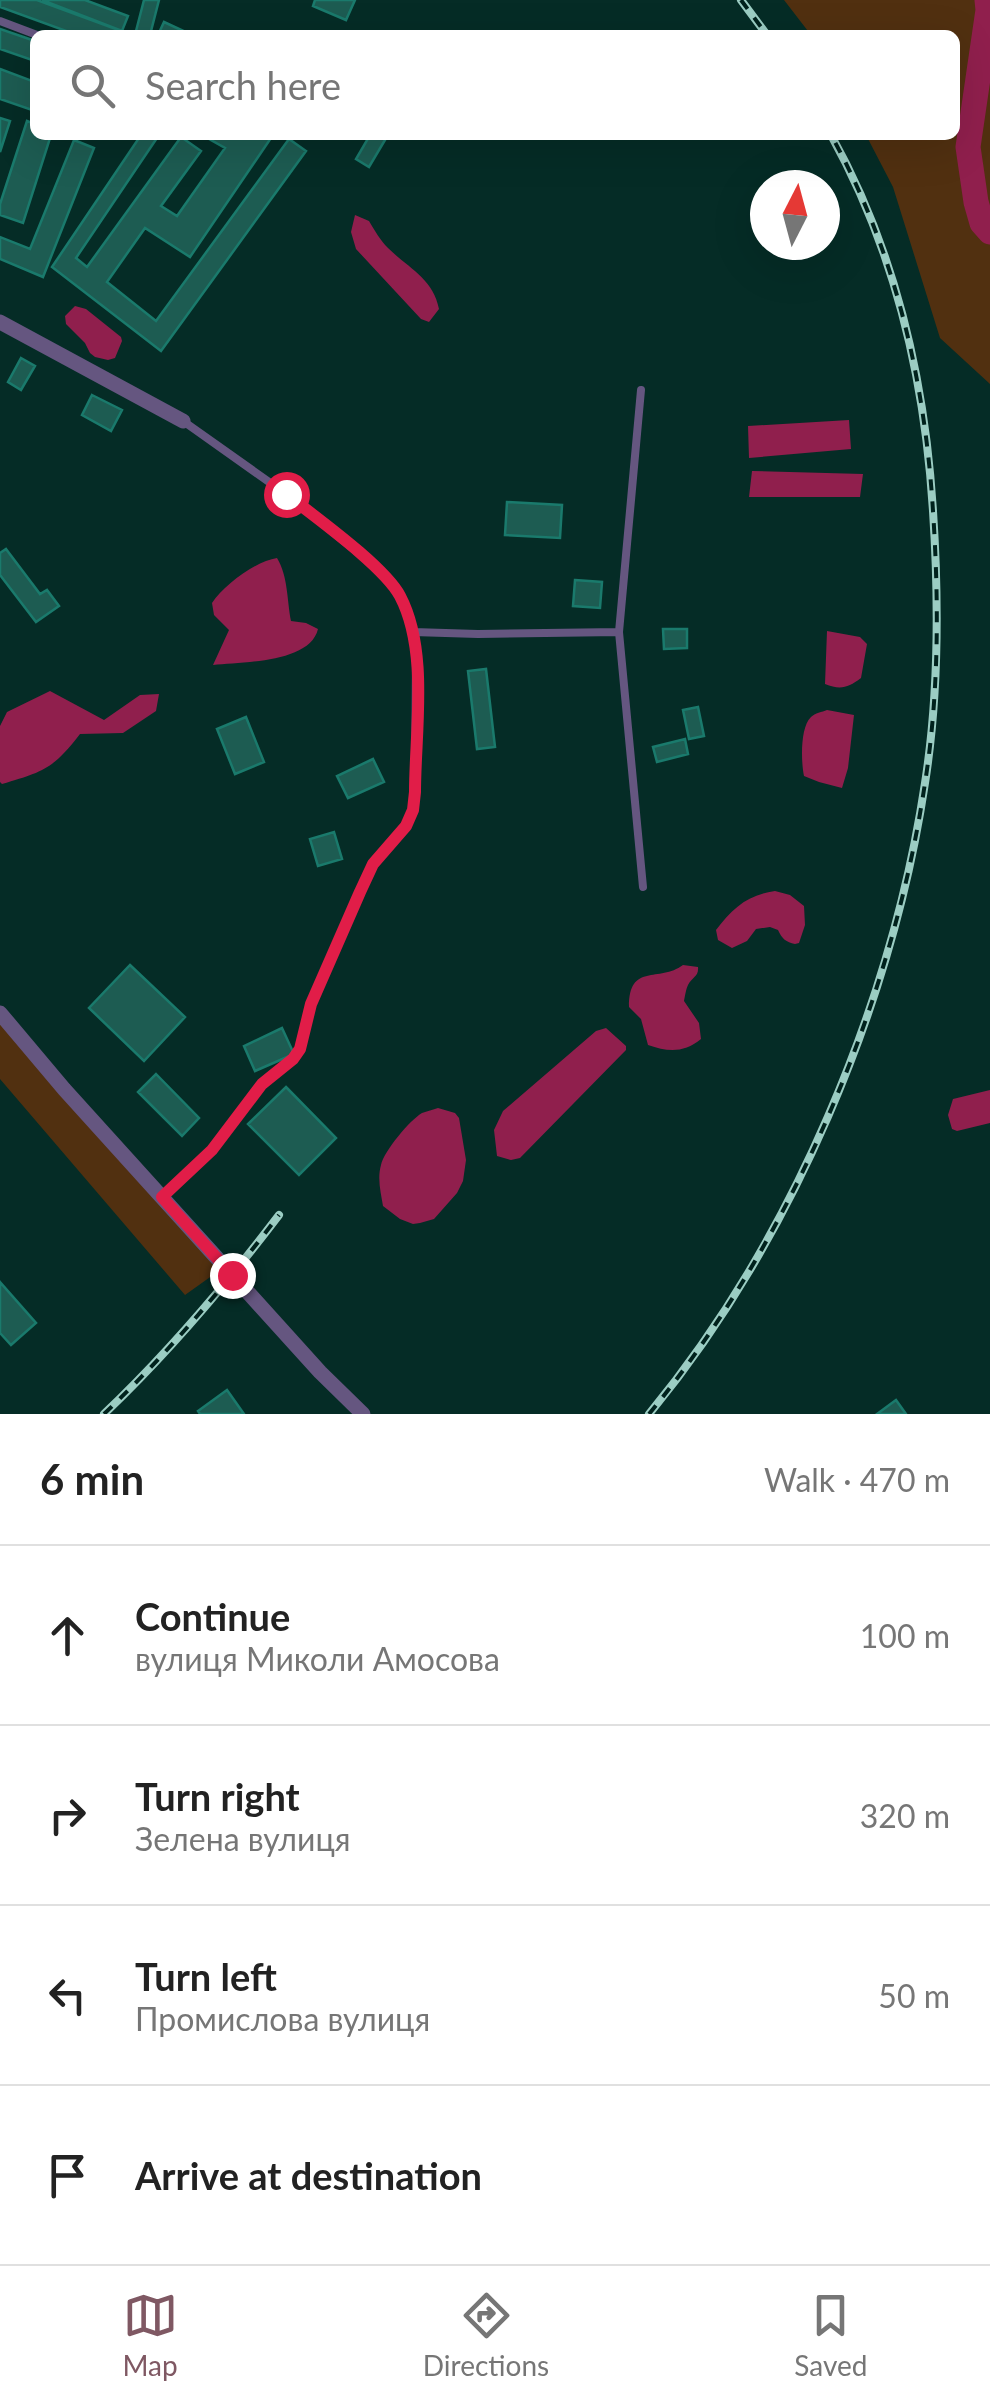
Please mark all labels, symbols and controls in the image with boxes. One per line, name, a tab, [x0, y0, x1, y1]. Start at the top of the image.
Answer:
search box	[30, 30, 960, 140]
icon: search	[65, 58, 120, 113]
text: Search here	[145, 62, 341, 108]
north arrow	[750, 170, 840, 260]
route start	[264, 472, 310, 518]
route end	[210, 1253, 256, 1299]
text: 6 min	[40, 1454, 144, 1504]
text: Walk · 470 m	[764, 1460, 950, 1499]
text: Continue	[135, 1593, 290, 1639]
icon: ahead	[40, 1608, 95, 1663]
text: 100 m	[860, 1616, 950, 1655]
text: вулиця Миколи Амосова	[135, 1639, 500, 1678]
text: Turn right	[135, 1773, 300, 1819]
icon: right	[40, 1788, 95, 1843]
text: 320 m	[860, 1796, 950, 1835]
text: Зелена вулиця	[135, 1819, 351, 1858]
text: Turn left	[135, 1953, 277, 1999]
icon: left	[40, 1968, 95, 2023]
text: 50 m	[878, 1976, 950, 2015]
text: Промислова вулиця	[135, 1999, 430, 2038]
icon: arrive	[40, 2148, 95, 2203]
text: Arrive at destination	[135, 2152, 482, 2198]
tab: Map	[123, 2288, 178, 2382]
tab: Directions	[423, 2288, 549, 2382]
tab: Saved	[794, 2288, 867, 2382]

